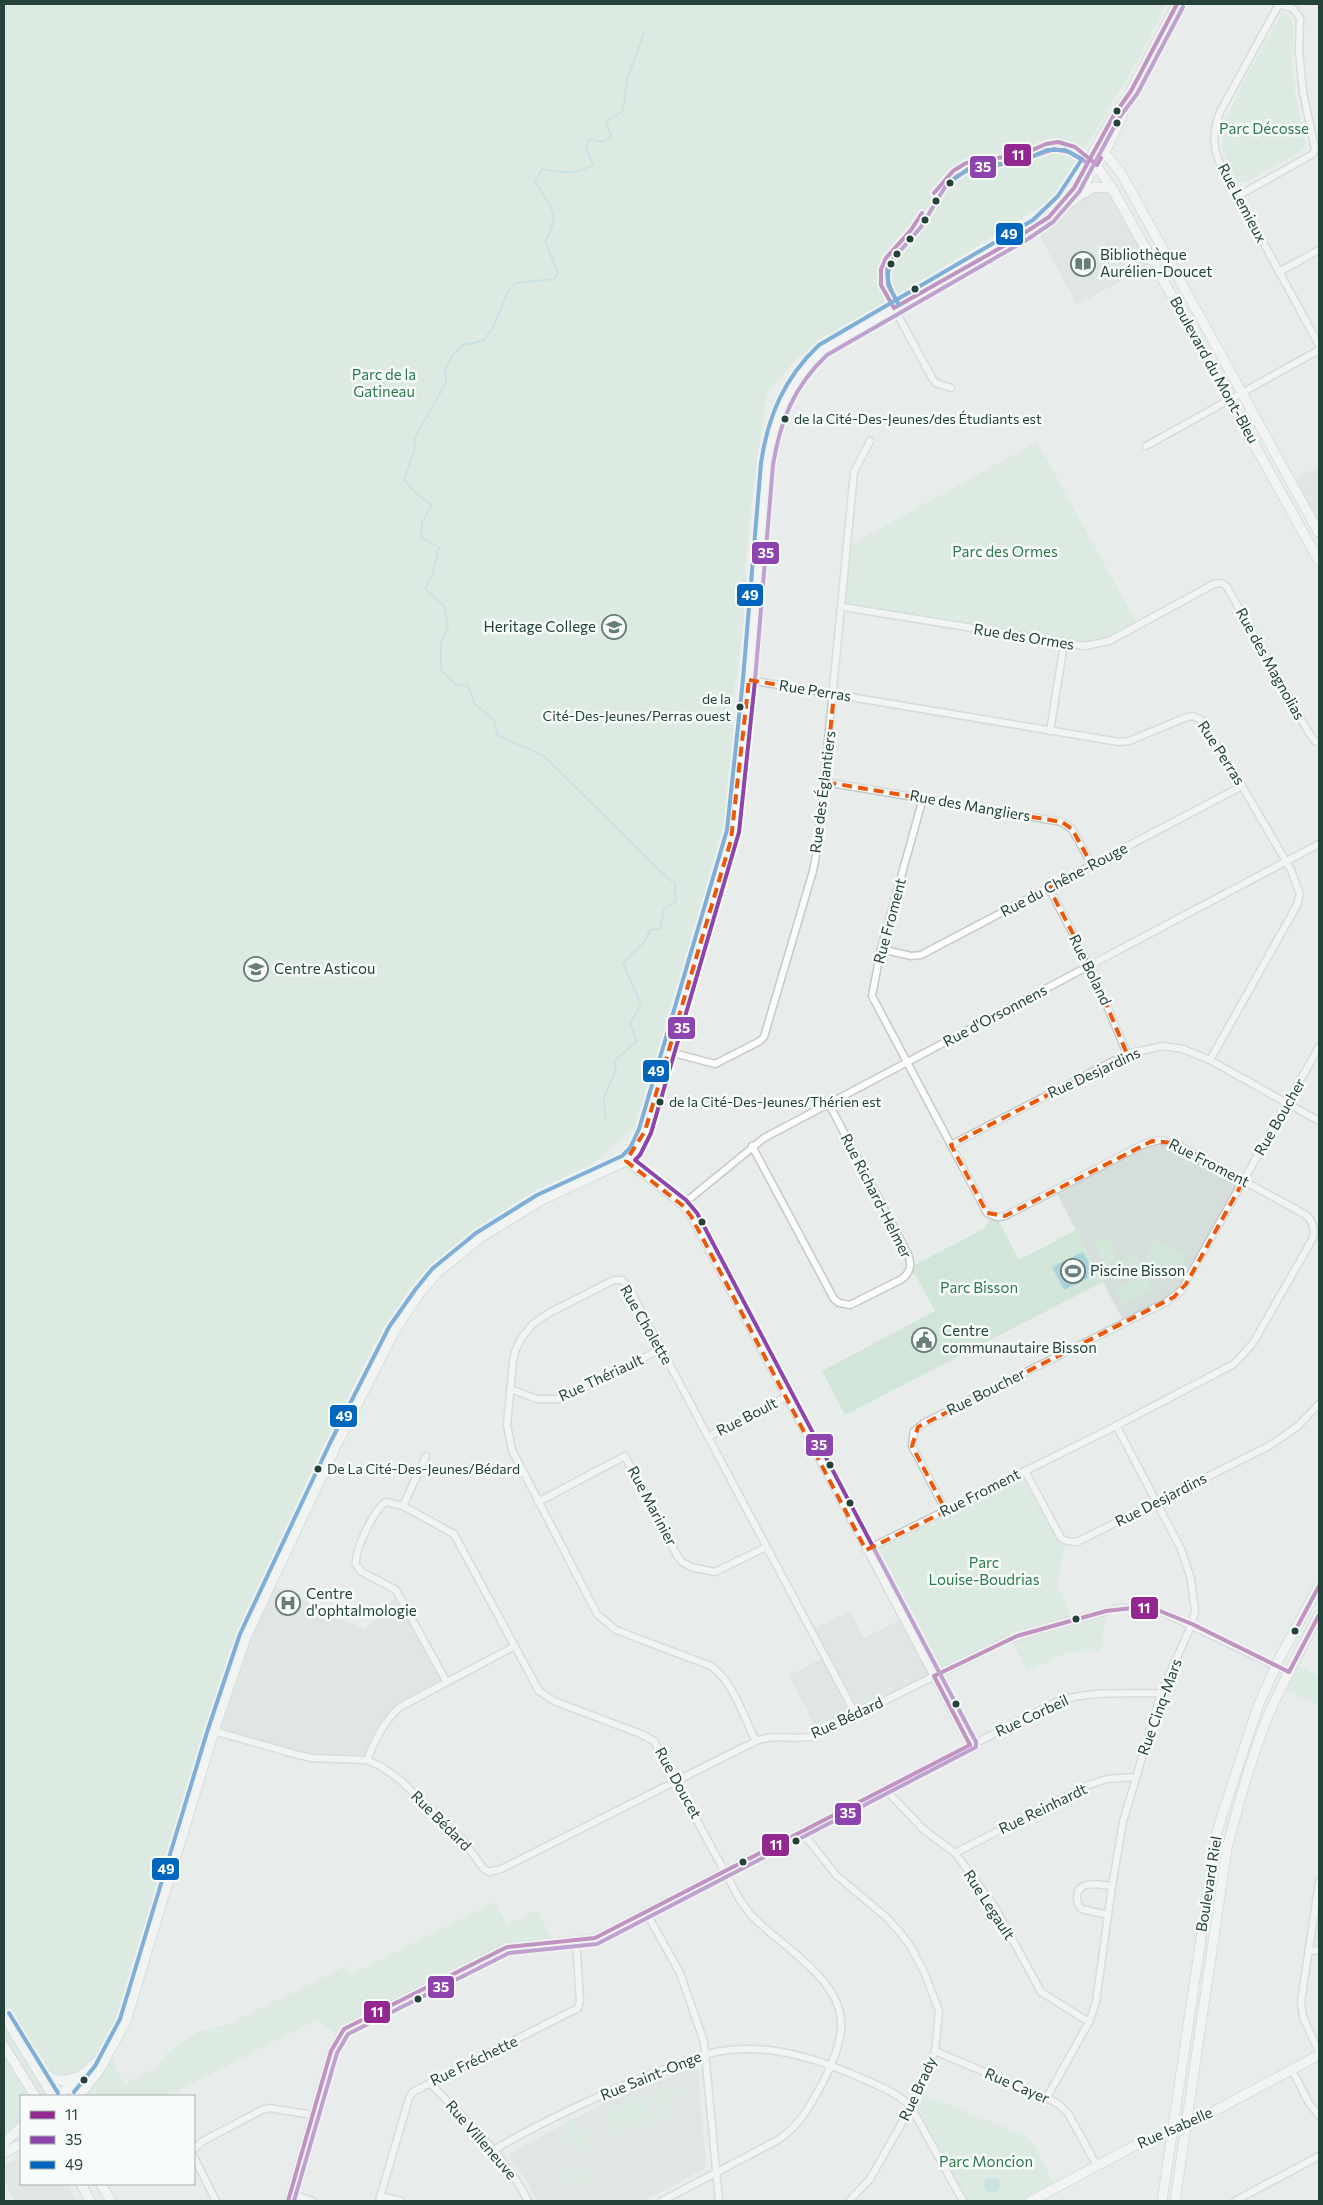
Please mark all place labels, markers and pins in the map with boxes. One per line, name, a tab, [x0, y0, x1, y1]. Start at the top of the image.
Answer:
unlabelled marker	[1112, 106, 1122, 116]
unlabelled marker	[1112, 118, 1122, 128]
unlabelled marker	[945, 178, 955, 188]
unlabelled marker	[931, 196, 941, 206]
unlabelled marker	[920, 215, 930, 225]
unlabelled marker	[905, 234, 915, 244]
place label: Bibliothèque Aurélien-Doucet	[1100, 245, 1213, 280]
unlabelled marker	[892, 249, 902, 259]
library icon: Bibliothèque Aurélien-Doucet	[1070, 251, 1096, 277]
unlabelled marker	[886, 259, 896, 269]
unlabelled marker	[910, 284, 920, 294]
place label: de la Cité-Des-Jeunes/des Étudiants est	[794, 410, 1042, 427]
marker: de la Cité-Des-Jeunes/des Étudiants est	[780, 414, 790, 424]
school or university icon: Heritage College	[601, 614, 627, 640]
place label: Heritage College	[484, 617, 596, 635]
place label: de la Cité-Des-Jeunes/Perras ouest	[543, 690, 731, 724]
marker: de la Cité-Des-Jeunes/Perras ouest	[735, 702, 745, 712]
school or university icon: Centre Asticou	[243, 956, 269, 982]
place label: Centre Asticou	[274, 959, 375, 977]
place label: de la Cité-Des-Jeunes/Thérien est	[669, 1093, 881, 1110]
marker: de la Cité-Des-Jeunes/Thérien est	[655, 1097, 665, 1107]
unlabelled marker	[697, 1217, 707, 1227]
sports icon: Piscine Bisson	[1060, 1258, 1086, 1284]
place label: Piscine Bisson	[1090, 1261, 1185, 1279]
place label: Centre communautaire Bisson	[942, 1321, 1097, 1356]
public building icon: Centre communautaire Bisson	[911, 1327, 937, 1353]
place label: De La Cité-Des-Jeunes/Bédard	[327, 1460, 520, 1477]
unlabelled marker	[825, 1460, 835, 1470]
marker: De La Cité-Des-Jeunes/Bédard	[313, 1464, 323, 1474]
unlabelled marker	[845, 1498, 855, 1508]
place label: Centre d'ophtalmologie	[306, 1584, 417, 1619]
hospital icon: Centre d'ophtalmologie	[275, 1590, 301, 1616]
unlabelled marker	[1071, 1614, 1081, 1624]
unlabelled marker	[1290, 1626, 1300, 1636]
unlabelled marker	[951, 1699, 961, 1709]
unlabelled marker	[791, 1836, 801, 1846]
unlabelled marker	[738, 1857, 748, 1867]
unlabelled marker	[413, 1994, 423, 2004]
unlabelled marker	[79, 2075, 89, 2085]

